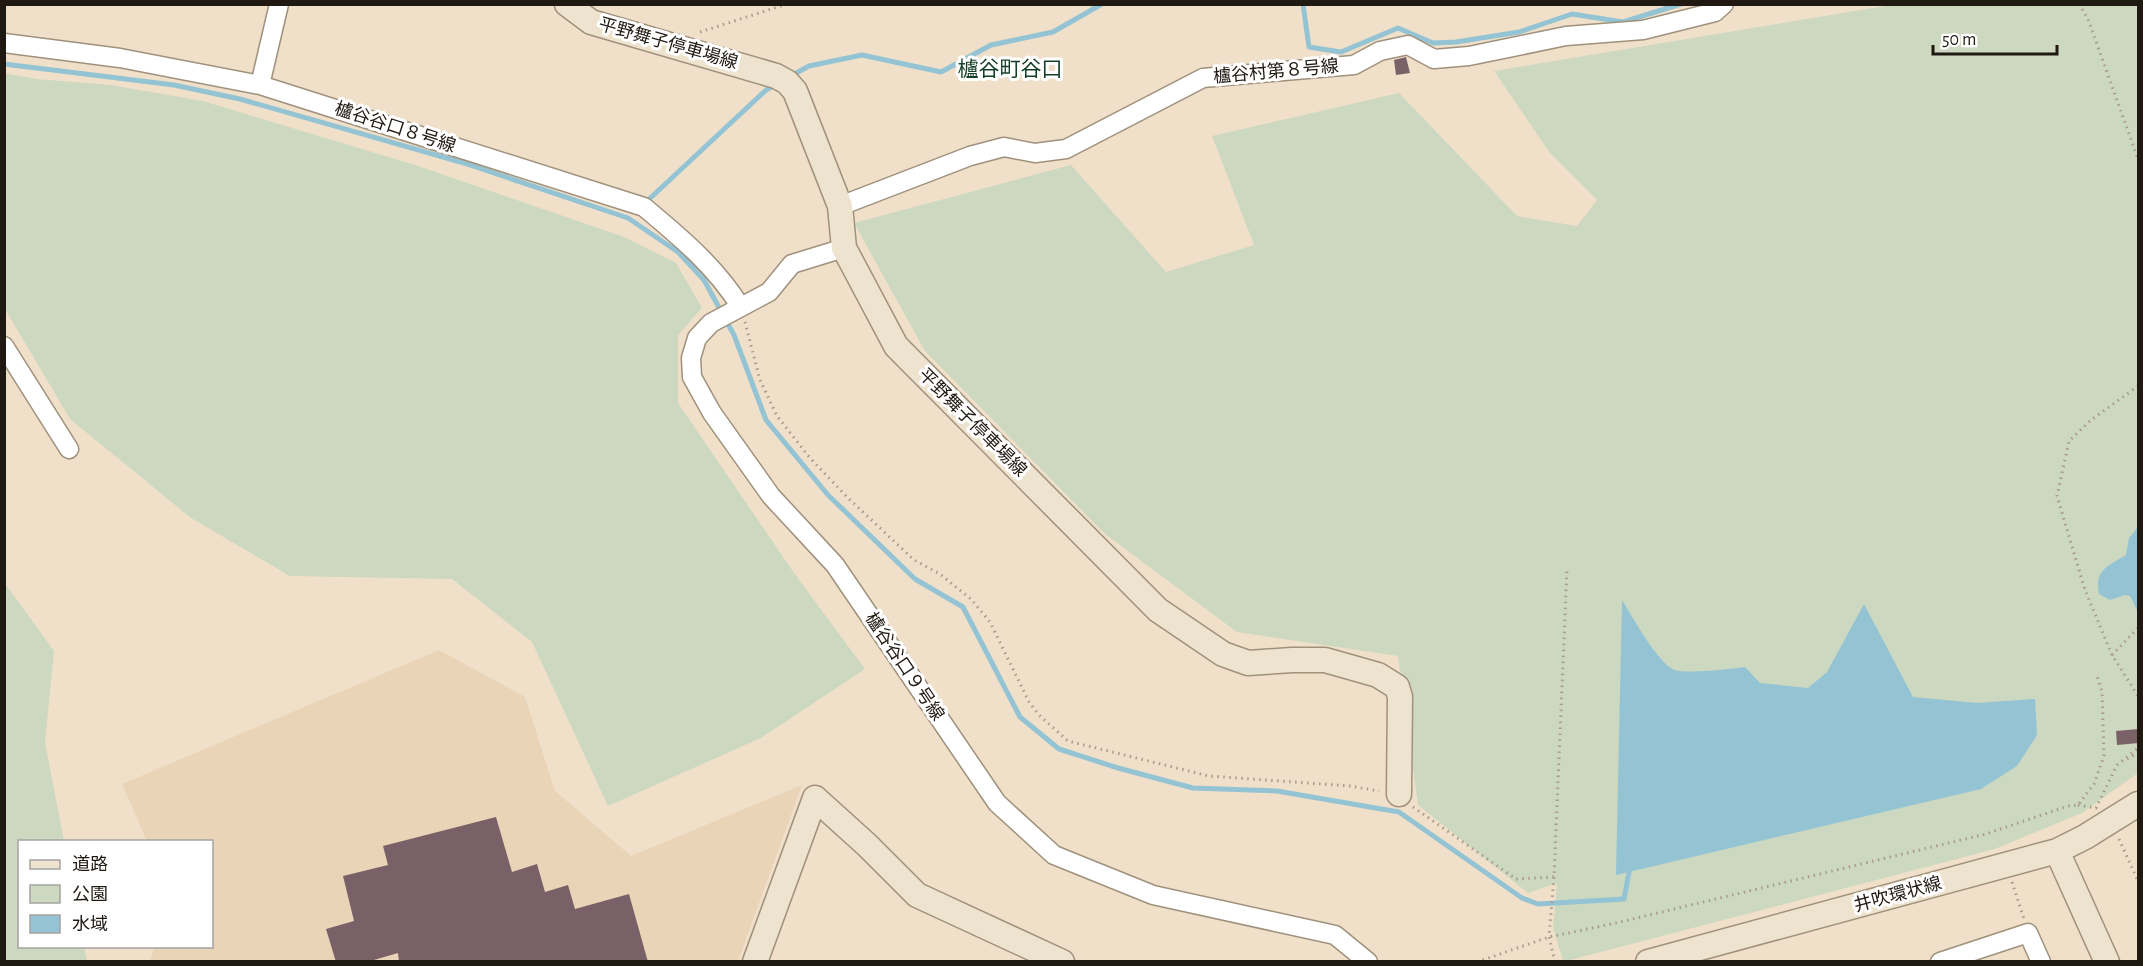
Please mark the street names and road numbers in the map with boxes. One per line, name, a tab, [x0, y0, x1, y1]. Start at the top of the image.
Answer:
street label: 平野舞子停車場線	[596, 14, 740, 72]
street label: 櫨谷村第８号線	[1212, 56, 1340, 86]
street label: 櫨谷谷口８号線	[332, 98, 458, 156]
street label: 平野舞子停車場線	[915, 364, 1031, 480]
street label: 櫨谷谷口９号線	[861, 609, 948, 724]
street label: 井吹環状線	[1852, 873, 1944, 915]

